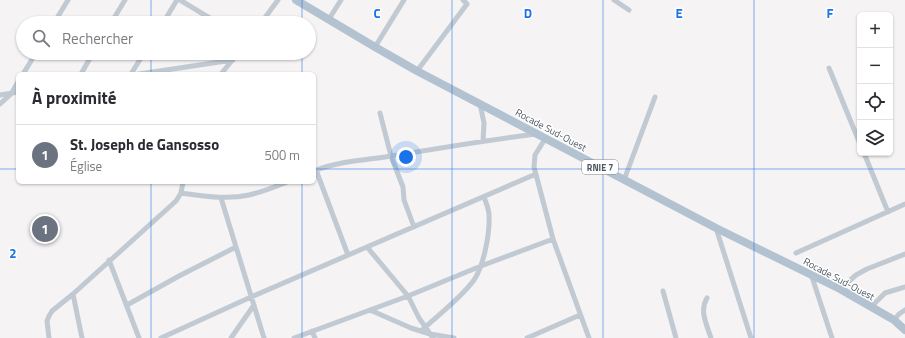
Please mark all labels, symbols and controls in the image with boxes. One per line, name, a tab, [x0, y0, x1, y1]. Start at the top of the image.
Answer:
text: C	[373, 3, 381, 23]
text: D	[524, 3, 532, 23]
text: E	[675, 3, 683, 23]
text: F	[827, 3, 834, 23]
map controls	[857, 12, 893, 156]
button: +	[857, 12, 893, 48]
search box	[16, 16, 316, 60]
icon: search	[30, 27, 52, 49]
text: Rechercher	[62, 27, 133, 50]
button: −	[857, 48, 893, 84]
button: locate	[857, 84, 893, 120]
text: À proximité	[32, 85, 116, 111]
street label: Rocade Sud-Ouest	[513, 105, 590, 155]
button: layers	[857, 120, 893, 156]
text: St. Joseph de Gansosso	[70, 133, 219, 156]
text: 1	[41, 145, 49, 165]
text: 500 m	[264, 145, 300, 165]
your location	[396, 147, 416, 167]
text: Église	[70, 156, 102, 176]
road number: RNIE 7	[582, 160, 618, 174]
pin: 1	[32, 214, 58, 244]
text: 2	[9, 243, 17, 263]
street label: Rocade Sud-Ouest	[801, 254, 878, 304]

